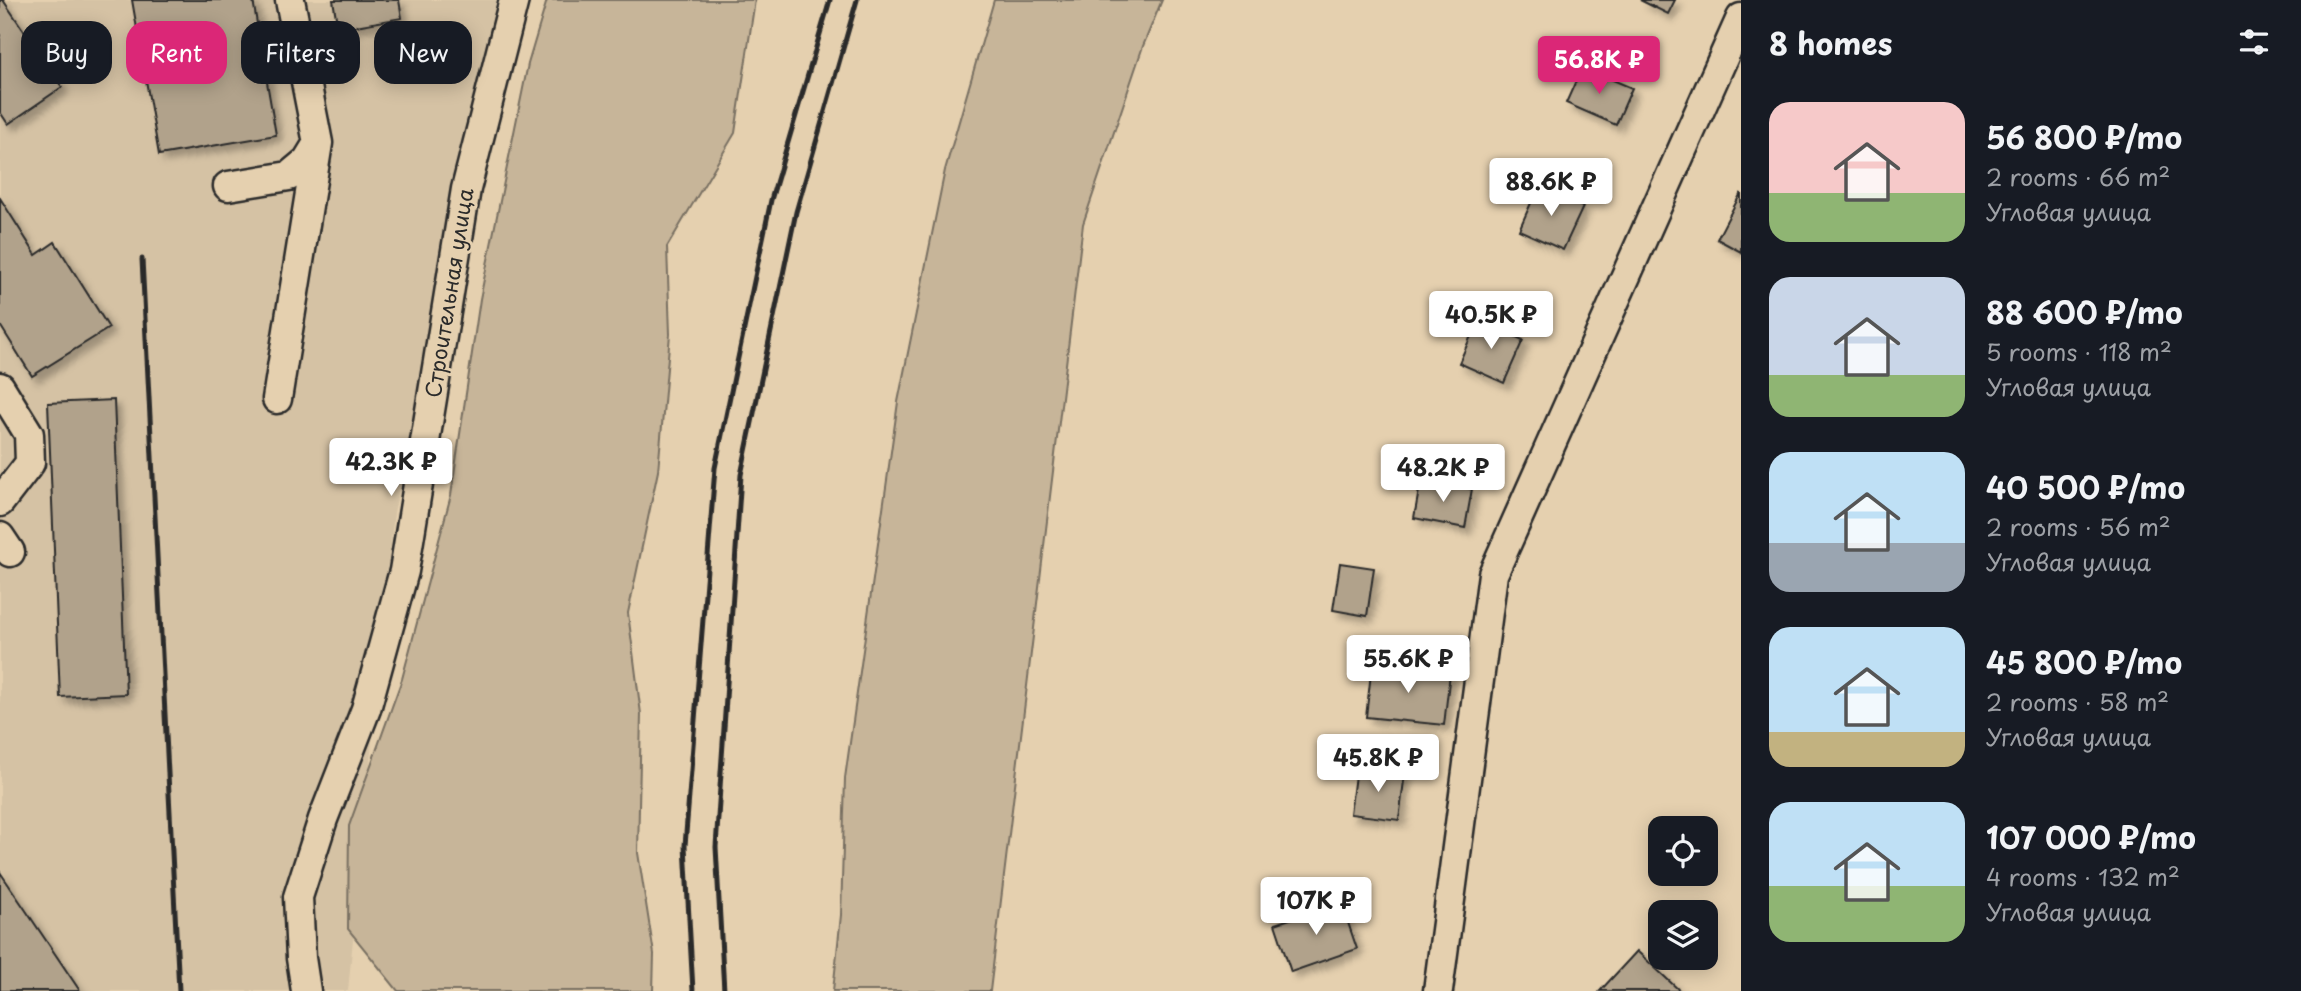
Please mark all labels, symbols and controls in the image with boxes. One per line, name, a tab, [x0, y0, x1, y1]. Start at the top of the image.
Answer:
text: 8 homes	[1769, 20, 1892, 65]
chip: Buy	[21, 21, 112, 84]
chip: Rent	[126, 21, 227, 84]
chip: Filters	[241, 21, 360, 84]
chip: New	[374, 21, 472, 84]
icon: filters	[2235, 23, 2273, 61]
pin: 56.8K ₽	[1534, 36, 1664, 96]
text: 56.8K ₽	[1554, 41, 1644, 76]
text: 56 800 ₽/mo	[1986, 114, 2182, 159]
icon: home	[1825, 130, 1909, 214]
pin: 88.6K ₽	[1486, 158, 1616, 218]
text: 2 rooms · 66 m²	[1986, 159, 2170, 194]
text: 88.6K ₽	[1505, 163, 1597, 198]
street label: Строительная улица	[416, 185, 481, 400]
text: Угловая улица	[1986, 194, 2151, 229]
text: 88 600 ₽/mo	[1986, 289, 2183, 334]
pin: 40.5K ₽	[1426, 292, 1556, 351]
text: 40.5K ₽	[1445, 296, 1537, 331]
icon: home	[1825, 305, 1909, 389]
text: 5 rooms · 118 m²	[1986, 334, 2172, 369]
text: Угловая улица	[1986, 369, 2151, 404]
pin: 42.3K ₽	[326, 438, 456, 498]
text: 42.3K ₽	[345, 443, 437, 478]
pin: 48.2K ₽	[1378, 444, 1508, 504]
text: 48.2K ₽	[1397, 449, 1489, 484]
text: 40 500 ₽/mo	[1986, 464, 2185, 509]
icon: home	[1825, 480, 1909, 564]
text: 2 rooms · 56 m²	[1986, 509, 2171, 544]
text: Угловая улица	[1986, 544, 2151, 579]
pin: 55.6K ₽	[1343, 636, 1473, 695]
text: 45 800 ₽/mo	[1986, 639, 2182, 684]
text: 55.6K ₽	[1363, 640, 1453, 675]
icon: home	[1825, 655, 1909, 739]
text: 2 rooms · 58 m²	[1986, 684, 2169, 719]
text: Угловая улица	[1986, 719, 2151, 754]
pin: 45.8K ₽	[1313, 734, 1443, 794]
text: 45.8K ₽	[1333, 739, 1423, 774]
text: 107 000 ₽/mo	[1986, 814, 2196, 859]
map controls	[1648, 816, 1718, 970]
button: locate	[1648, 816, 1718, 886]
icon: home	[1825, 830, 1909, 914]
text: 4 rooms · 132 m²	[1986, 859, 2180, 894]
pin: 107K ₽	[1259, 878, 1373, 937]
text: 107K ₽	[1277, 882, 1355, 917]
text: Угловая улица	[1986, 894, 2151, 929]
button: layers	[1648, 900, 1718, 970]

